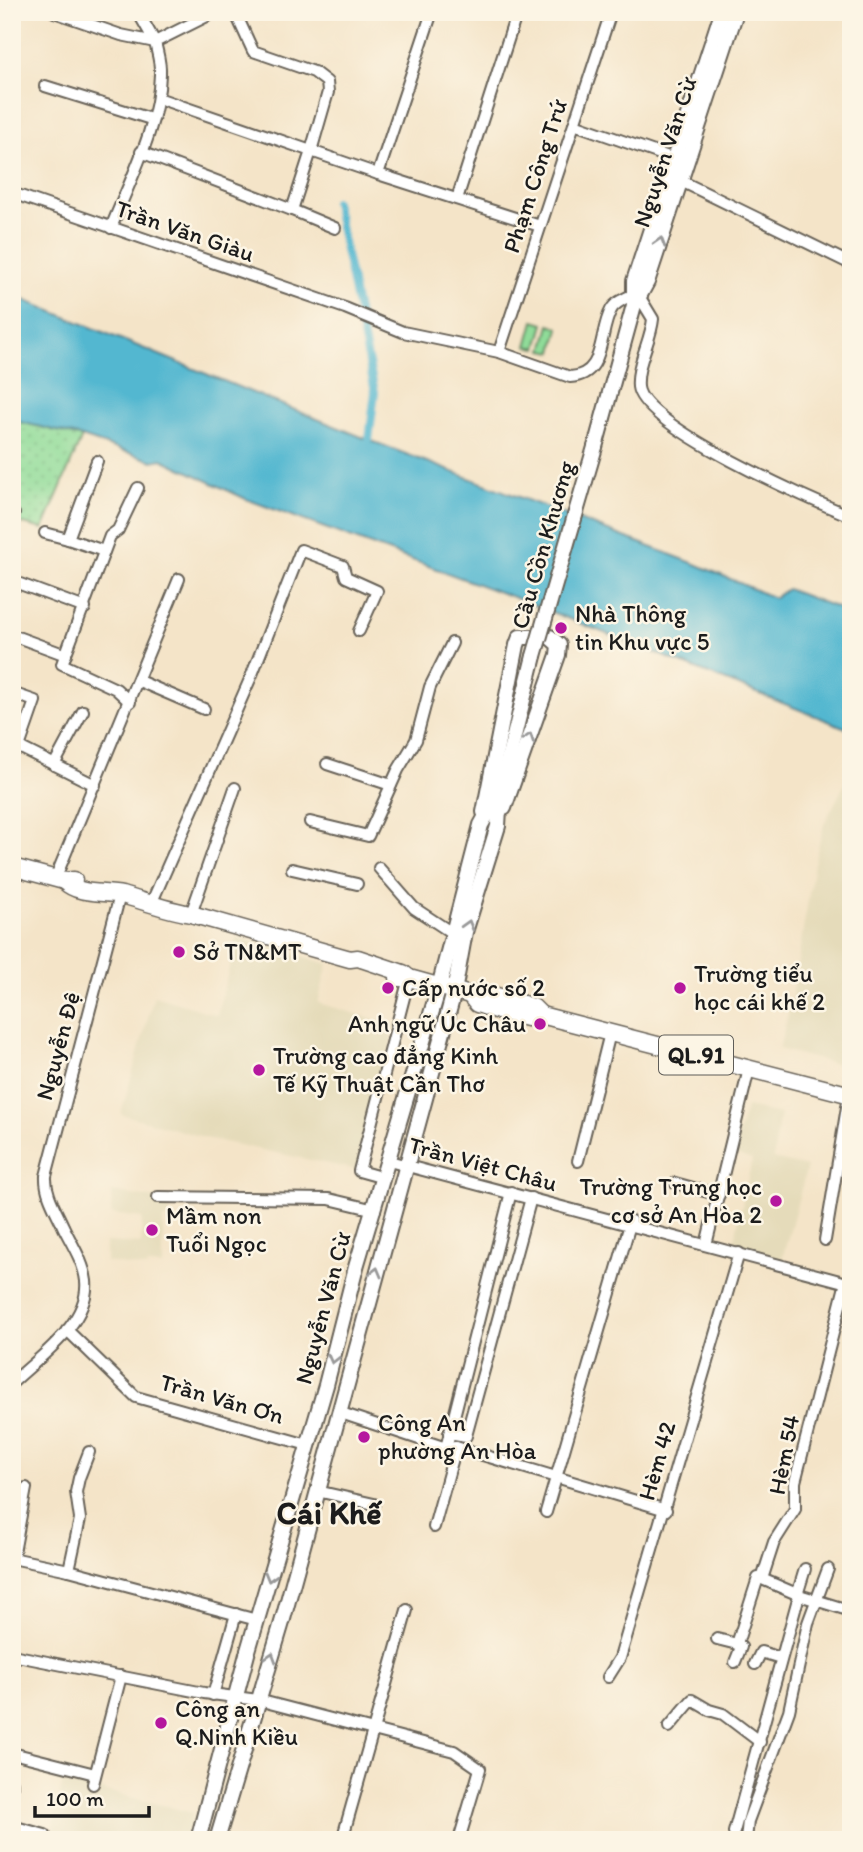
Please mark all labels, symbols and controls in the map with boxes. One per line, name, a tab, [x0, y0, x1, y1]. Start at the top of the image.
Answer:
street label: Nguyễn Văn Cừ	[626, 72, 703, 231]
street label: Phạm Công Trứ	[496, 94, 573, 256]
street label: Trần Văn Giàu	[112, 193, 258, 268]
one-way arrow	[651, 236, 666, 248]
street label: Cầu Cồn Khương	[505, 457, 581, 632]
place label: Nhà Thông tin Khu vực 5	[575, 599, 709, 656]
marker: Nhà Thông tin Khu vực 5	[553, 620, 569, 636]
one-way arrow	[521, 733, 535, 745]
one-way arrow	[460, 919, 474, 931]
place label: Sở TN&MT	[193, 937, 302, 966]
marker: Sở TN&MT	[171, 944, 187, 960]
place label: Trường tiểu học cái khế 2	[694, 959, 825, 1016]
place label: Cấp nước số 2	[402, 973, 545, 1002]
marker: Cấp nước số 2	[380, 980, 396, 996]
marker: Trường tiểu học cái khế 2	[672, 980, 688, 996]
street label: Nguyễn Đệ	[29, 988, 86, 1103]
place label: Anh ngữ Úc Châu	[348, 1009, 526, 1038]
marker: Anh ngữ Úc Châu	[532, 1016, 548, 1032]
road number: QL.91	[659, 1036, 733, 1074]
place label: Trường cao đẳng Kinh Tế Kỹ Thuật Cần Thơ	[273, 1041, 498, 1098]
marker: Trường cao đẳng Kinh Tế Kỹ Thuật Cần Thơ	[251, 1062, 267, 1078]
street label: Trần Việt Châu	[406, 1130, 560, 1197]
place label: Trường Trung học cơ sở An Hòa 2	[579, 1172, 762, 1229]
marker: Trường Trung học cơ sở An Hòa 2	[768, 1193, 784, 1209]
place label: Mầm non Tuổi Ngọc	[166, 1201, 267, 1258]
marker: Mầm non Tuổi Ngọc	[144, 1222, 160, 1238]
street label: Nguyễn Văn Cừ	[288, 1228, 357, 1387]
one-way arrow	[368, 1266, 382, 1278]
one-way arrow	[327, 1353, 341, 1365]
street label: Trần Văn Ơn	[157, 1367, 288, 1430]
place label: Công An phường An Hòa	[378, 1408, 537, 1465]
street label: Hèm 54	[762, 1413, 805, 1497]
street label: Hèm 42	[631, 1418, 682, 1504]
marker: Công An phường An Hòa	[356, 1429, 372, 1445]
district label: Cái Khế	[276, 1494, 382, 1532]
one-way arrow	[263, 1571, 278, 1583]
one-way arrow	[263, 1651, 278, 1663]
place label: Công an Q.Ninh Kiều	[175, 1694, 298, 1751]
marker: Công an Q.Ninh Kiều	[153, 1715, 169, 1731]
scale bar	[35, 1775, 149, 1819]
text: 100 m	[46, 1786, 104, 1811]

